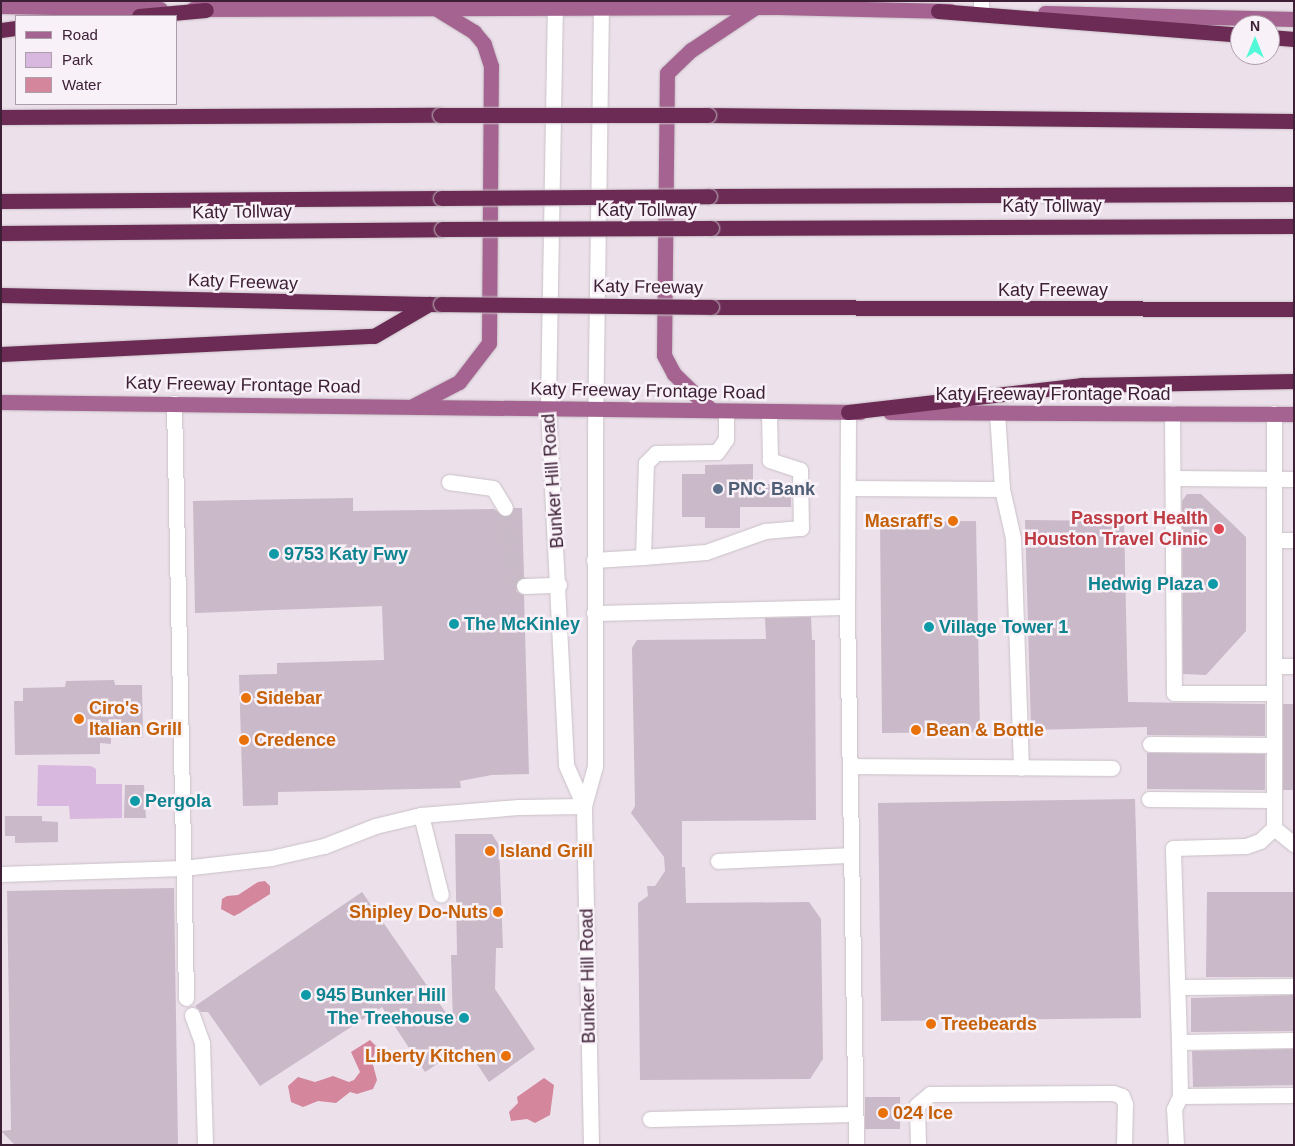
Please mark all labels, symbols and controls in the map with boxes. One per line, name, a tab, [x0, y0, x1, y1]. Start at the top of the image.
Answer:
legend	[15, 15, 178, 105]
north arrow	[1230, 15, 1280, 65]
text: N	[1250, 18, 1260, 34]
text: Road	[62, 26, 98, 43]
text: Park	[62, 51, 93, 68]
text: Water	[62, 76, 101, 93]
street label: Katy Tollway	[1002, 195, 1102, 217]
street label: Katy Tollway	[597, 199, 697, 221]
street label: Katy Tollway	[192, 200, 292, 224]
street label: Katy Freeway	[188, 269, 298, 295]
street label: Katy Freeway	[593, 275, 703, 299]
street label: Katy Freeway	[998, 279, 1108, 301]
street label: Katy Freeway Frontage Road	[125, 372, 361, 398]
street label: Katy Freeway Frontage Road	[530, 378, 766, 404]
street label: Katy Freeway Frontage Road	[935, 383, 1171, 405]
street label: Bunker Hill Road	[538, 413, 568, 549]
place label: PNC Bank	[728, 478, 815, 500]
marker: PNC Bank	[712, 483, 724, 495]
place label: Passport Health Houston Travel Clinic	[1024, 508, 1208, 550]
place label: Masraff's	[865, 510, 943, 532]
marker: Masraff's	[947, 515, 959, 527]
marker: Passport Health Houston Travel Clinic	[1212, 522, 1226, 536]
place label: 9753 Katy Fwy	[284, 543, 408, 565]
marker: 9753 Katy Fwy	[268, 548, 280, 560]
place label: Hedwig Plaza	[1088, 573, 1203, 595]
marker: Hedwig Plaza	[1207, 578, 1219, 590]
place label: The McKinley	[464, 613, 580, 635]
place label: Village Tower 1	[939, 616, 1068, 638]
marker: The McKinley	[448, 618, 460, 630]
marker: Village Tower 1	[923, 621, 935, 633]
place label: Sidebar	[256, 687, 322, 709]
marker: Sidebar	[240, 692, 252, 704]
place label: Ciro's Italian Grill	[89, 698, 182, 741]
marker: Ciro's Italian Grill	[73, 713, 85, 725]
place label: Bean & Bottle	[926, 719, 1044, 741]
marker: Bean & Bottle	[910, 724, 922, 736]
place label: Credence	[254, 729, 336, 751]
marker: Credence	[238, 734, 250, 746]
place label: Pergola	[145, 790, 211, 812]
marker: Pergola	[129, 795, 141, 807]
place label: Island Grill	[500, 840, 593, 862]
marker: Island Grill	[484, 845, 496, 857]
place label: Shipley Do-Nuts	[349, 901, 488, 923]
marker: Shipley Do-Nuts	[492, 906, 504, 918]
street label: Bunker Hill Road	[576, 908, 600, 1044]
place label: 945 Bunker Hill	[316, 984, 446, 1006]
marker: 945 Bunker Hill	[300, 989, 312, 1001]
place label: The Treehouse	[327, 1007, 454, 1029]
marker: The Treehouse	[458, 1012, 470, 1024]
place label: Treebeards	[941, 1013, 1037, 1035]
marker: Treebeards	[925, 1018, 937, 1030]
place label: Liberty Kitchen	[365, 1045, 496, 1067]
marker: Liberty Kitchen	[500, 1050, 512, 1062]
place label: 024 Ice	[893, 1102, 953, 1124]
marker: 024 Ice	[877, 1107, 889, 1119]

